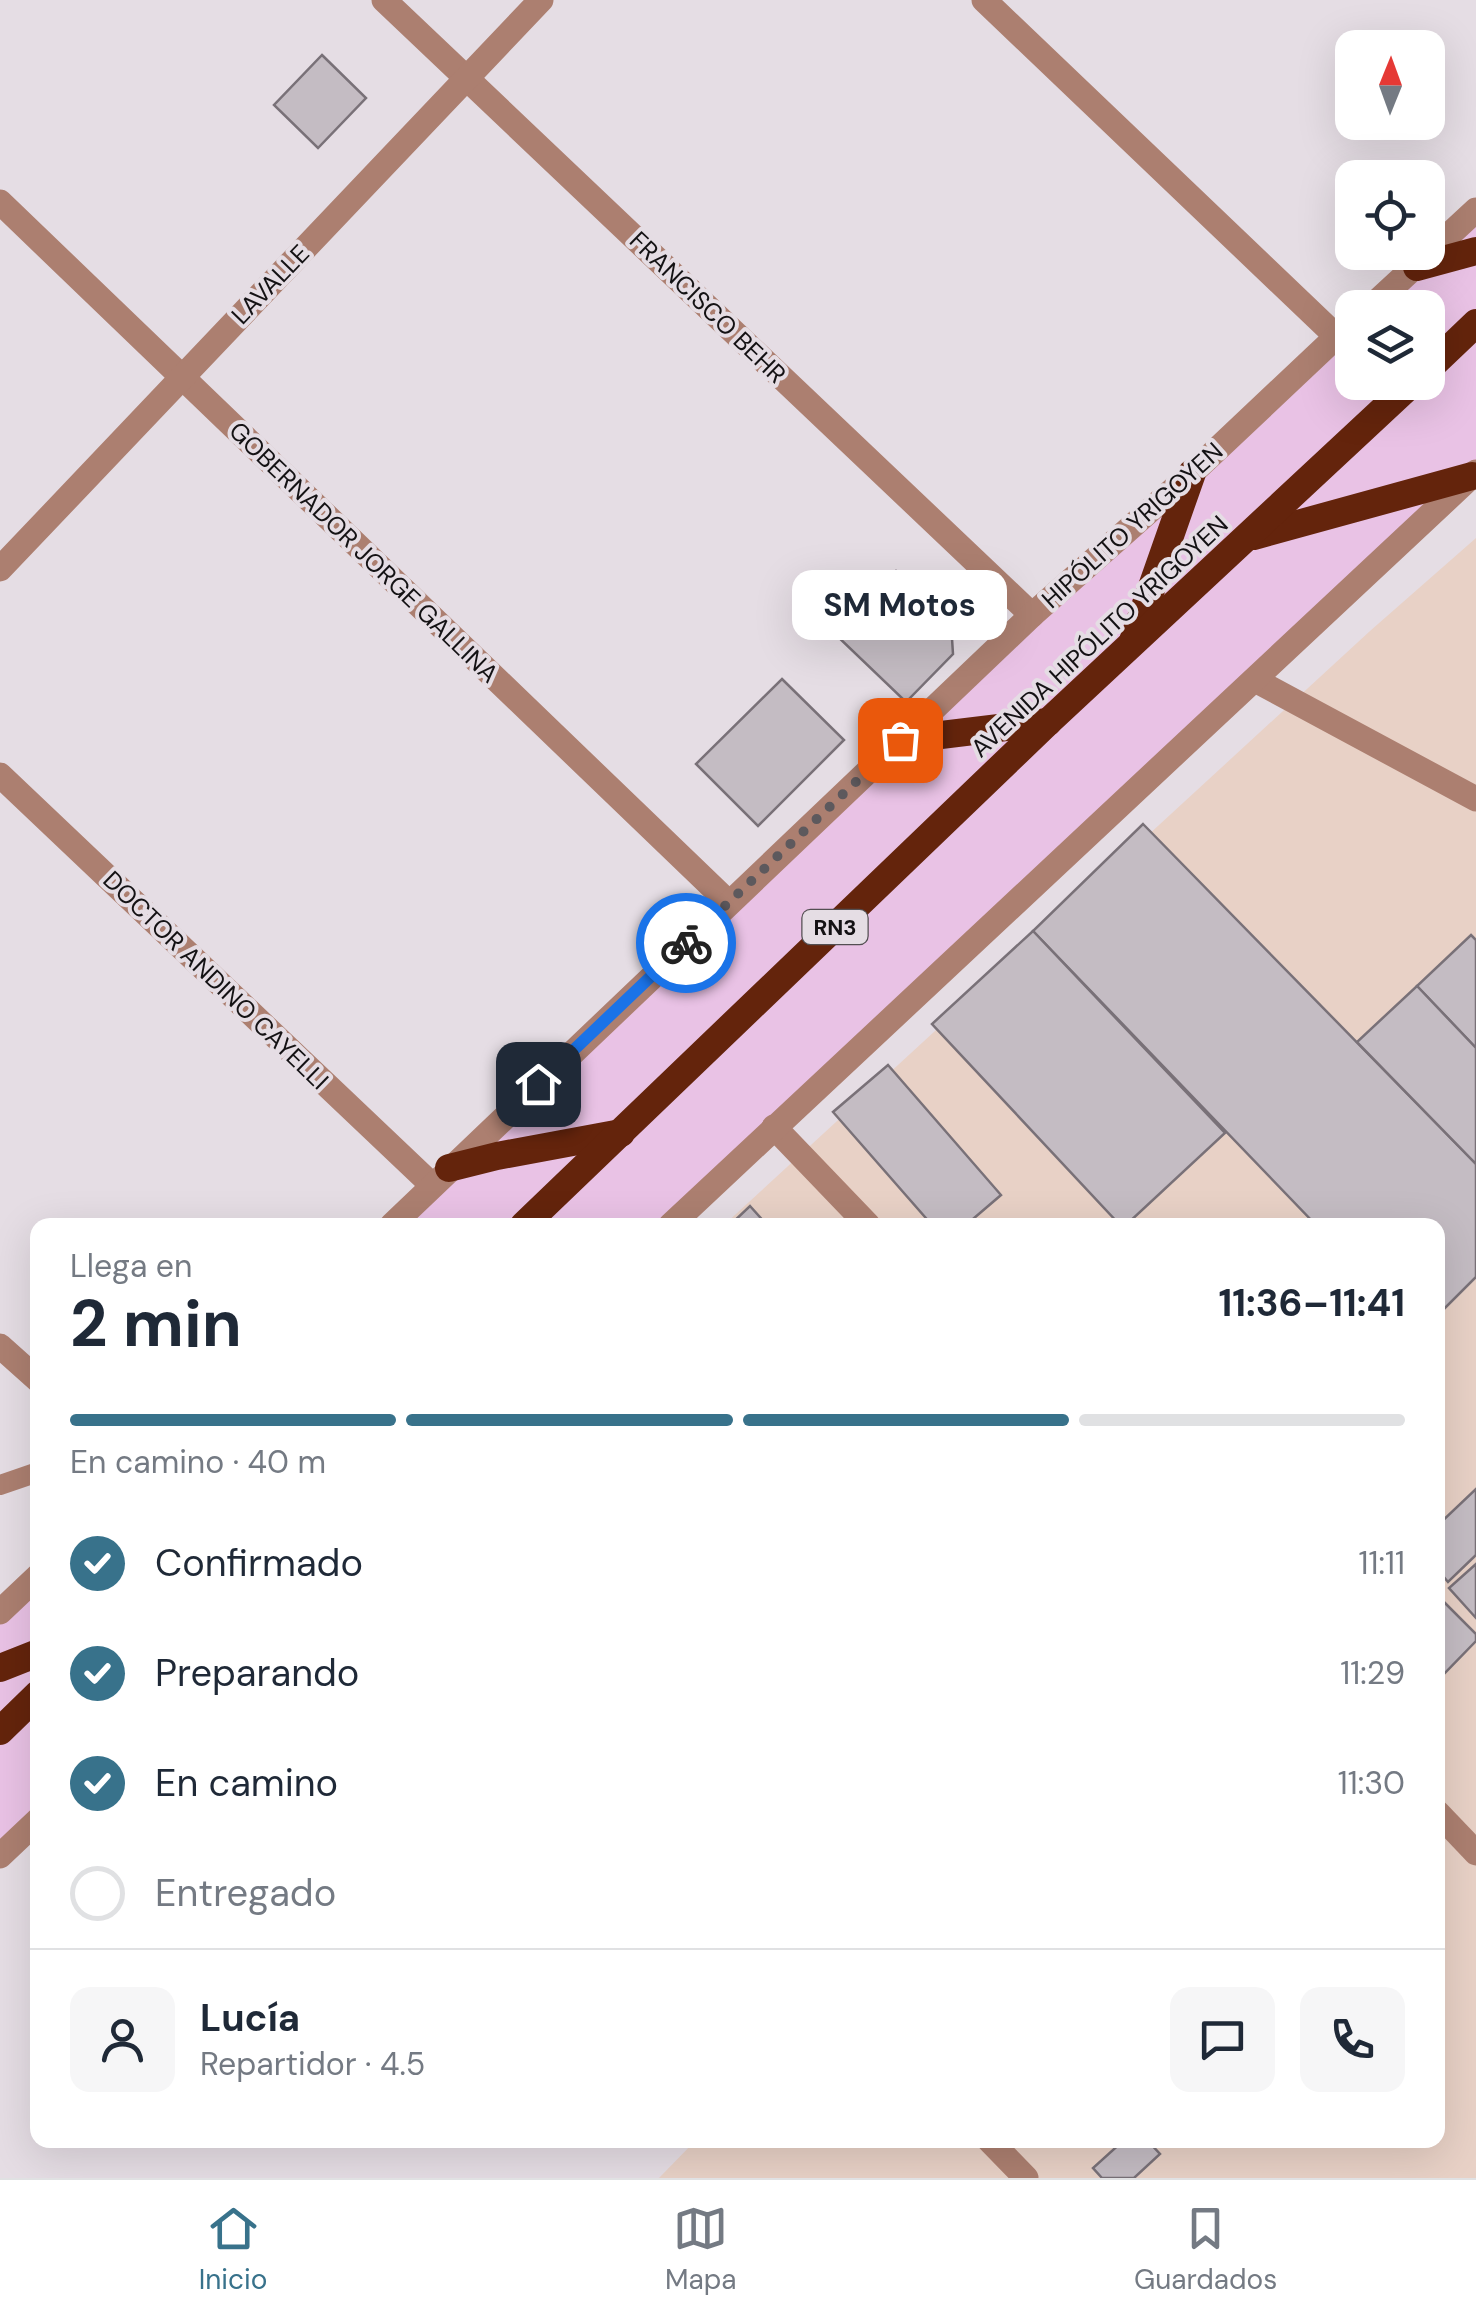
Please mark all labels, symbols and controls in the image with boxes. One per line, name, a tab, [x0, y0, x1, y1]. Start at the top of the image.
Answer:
north arrow	[1335, 30, 1445, 140]
map controls	[1335, 30, 1445, 400]
button: locate	[1335, 160, 1445, 270]
street label: FRANCISCO BEHR	[622, 224, 793, 391]
street label: LAVALLE	[224, 237, 317, 331]
button: layers	[1335, 290, 1445, 400]
street label: GOBERNADOR JORGE GALLINA	[222, 415, 505, 690]
street label: HIPÓLITO YRIGOYEN	[1035, 435, 1230, 616]
street label: AVENIDA HIPÓLITO YRIGOYEN	[964, 508, 1235, 765]
callout: SM Motos	[792, 570, 1008, 640]
text: SM Motos	[823, 584, 976, 626]
pin	[858, 698, 943, 783]
icon: bag	[873, 713, 928, 768]
street label: DOCTOR ANDINO CAYELLI	[96, 864, 335, 1097]
courier	[636, 893, 736, 993]
road number: RN3	[802, 910, 868, 944]
icon: bike	[659, 916, 714, 971]
pin	[496, 1042, 581, 1127]
icon: home	[511, 1057, 566, 1112]
text: Llega en	[70, 1245, 192, 1287]
text: 11:36–11:41	[1218, 1278, 1405, 1328]
text: 2 min	[70, 1282, 242, 1366]
text: En camino · 40 m	[70, 1441, 326, 1483]
icon: check	[70, 1536, 125, 1591]
text: Confirmado	[155, 1538, 363, 1588]
text: 11:11	[1359, 1542, 1405, 1584]
icon: check	[70, 1646, 125, 1701]
text: Preparando	[155, 1648, 359, 1698]
text: 11:29	[1340, 1652, 1405, 1694]
icon: check	[70, 1756, 125, 1811]
text: En camino	[155, 1758, 338, 1808]
text: 11:30	[1338, 1762, 1405, 1804]
text: Entregado	[155, 1868, 336, 1918]
button: person	[70, 1987, 175, 2092]
button: chat	[1170, 1987, 1275, 2092]
button: phone	[1300, 1987, 1405, 2092]
text: Lucía	[200, 1993, 300, 2043]
text: Repartidor · 4.5	[200, 2043, 425, 2085]
tab: Inicio	[199, 2201, 267, 2298]
tab: Mapa	[665, 2201, 736, 2298]
tab: Guardados	[1134, 2201, 1277, 2298]

